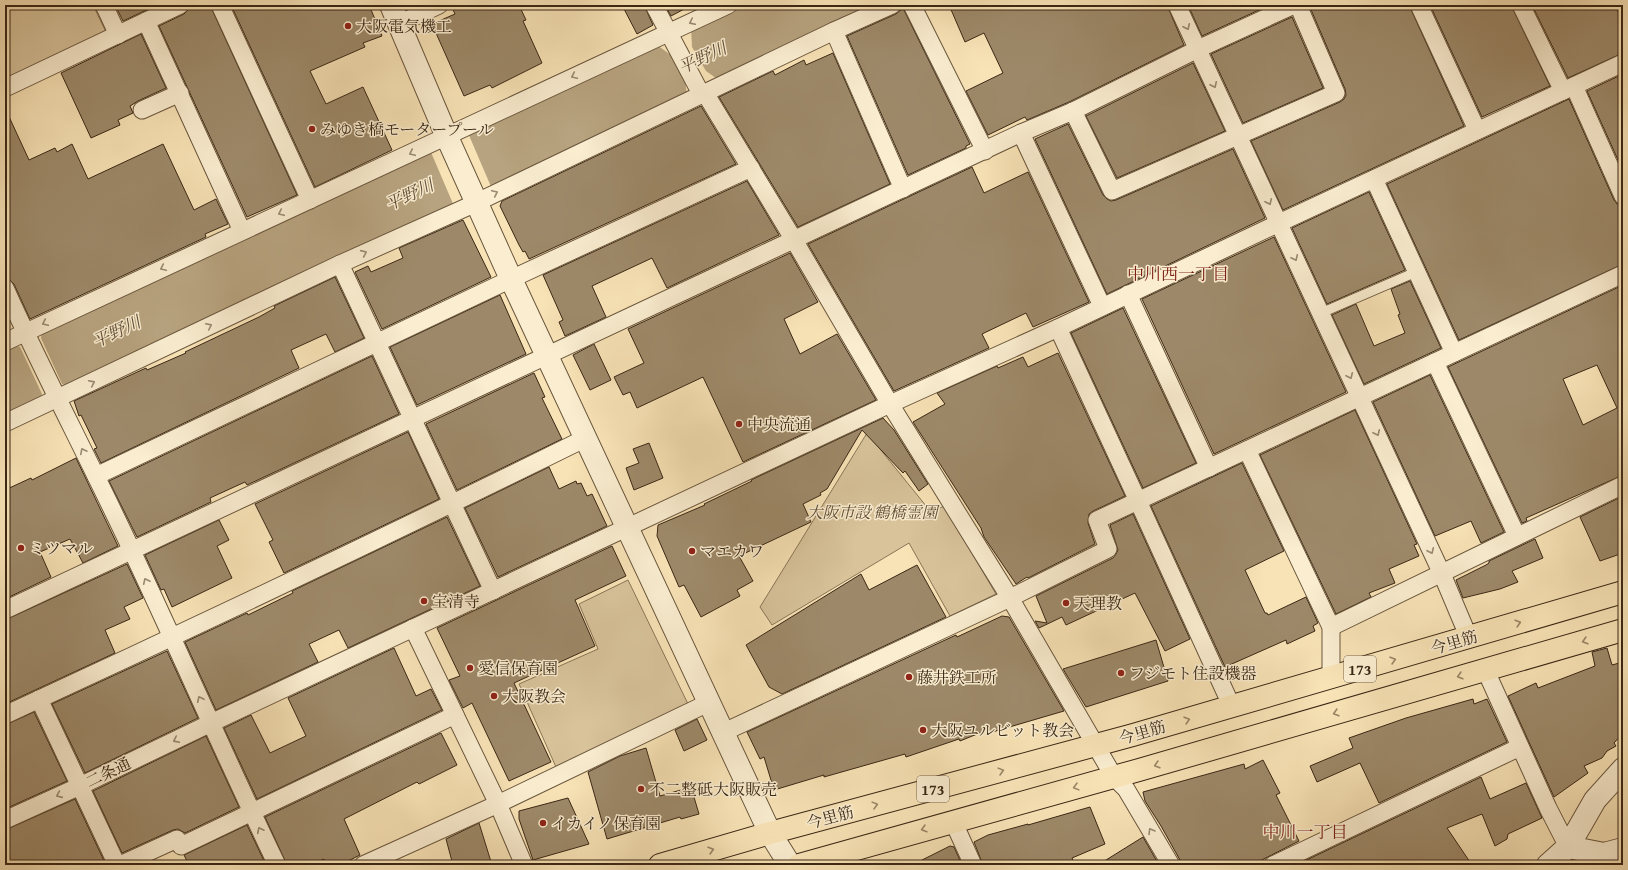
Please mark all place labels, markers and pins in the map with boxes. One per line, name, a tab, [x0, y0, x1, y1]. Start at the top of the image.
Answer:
place label: 大阪電気機工	[356, 14, 452, 38]
marker: 大阪電気機工	[343, 21, 353, 31]
place label: みゆき橋モータープール	[320, 117, 494, 141]
marker: みゆき橋モータープール	[307, 124, 317, 134]
place label: 中央流通	[747, 412, 811, 436]
marker: 中央流通	[734, 419, 744, 429]
place label: ミツマル	[29, 536, 93, 560]
place label: マエカワ	[700, 539, 764, 563]
marker: ミツマル	[16, 543, 26, 553]
marker: マエカワ	[687, 546, 697, 556]
place label: 宝清寺	[432, 589, 480, 613]
place label: 天理教	[1074, 591, 1122, 615]
marker: 宝清寺	[419, 596, 429, 606]
marker: 天理教	[1061, 598, 1071, 608]
place label: 愛信保育園	[478, 656, 558, 680]
place label: フジモト住設機器	[1129, 661, 1256, 685]
marker: 愛信保育園	[465, 663, 475, 673]
place label: 藤井鉄工所	[917, 665, 997, 689]
marker: フジモト住設機器	[1116, 668, 1126, 678]
marker: 藤井鉄工所	[904, 672, 914, 682]
place label: 大阪教会	[502, 684, 566, 708]
marker: 大阪教会	[489, 691, 499, 701]
place label: 大阪ユルビット教会	[931, 718, 1074, 742]
marker: 大阪ユルビット教会	[918, 725, 928, 735]
place label: 不二整砥大阪販売	[649, 777, 777, 801]
marker: 不二整砥大阪販売	[636, 784, 646, 794]
place label: イカイノ保育園	[551, 811, 661, 835]
marker: イカイノ保育園	[538, 818, 548, 828]

